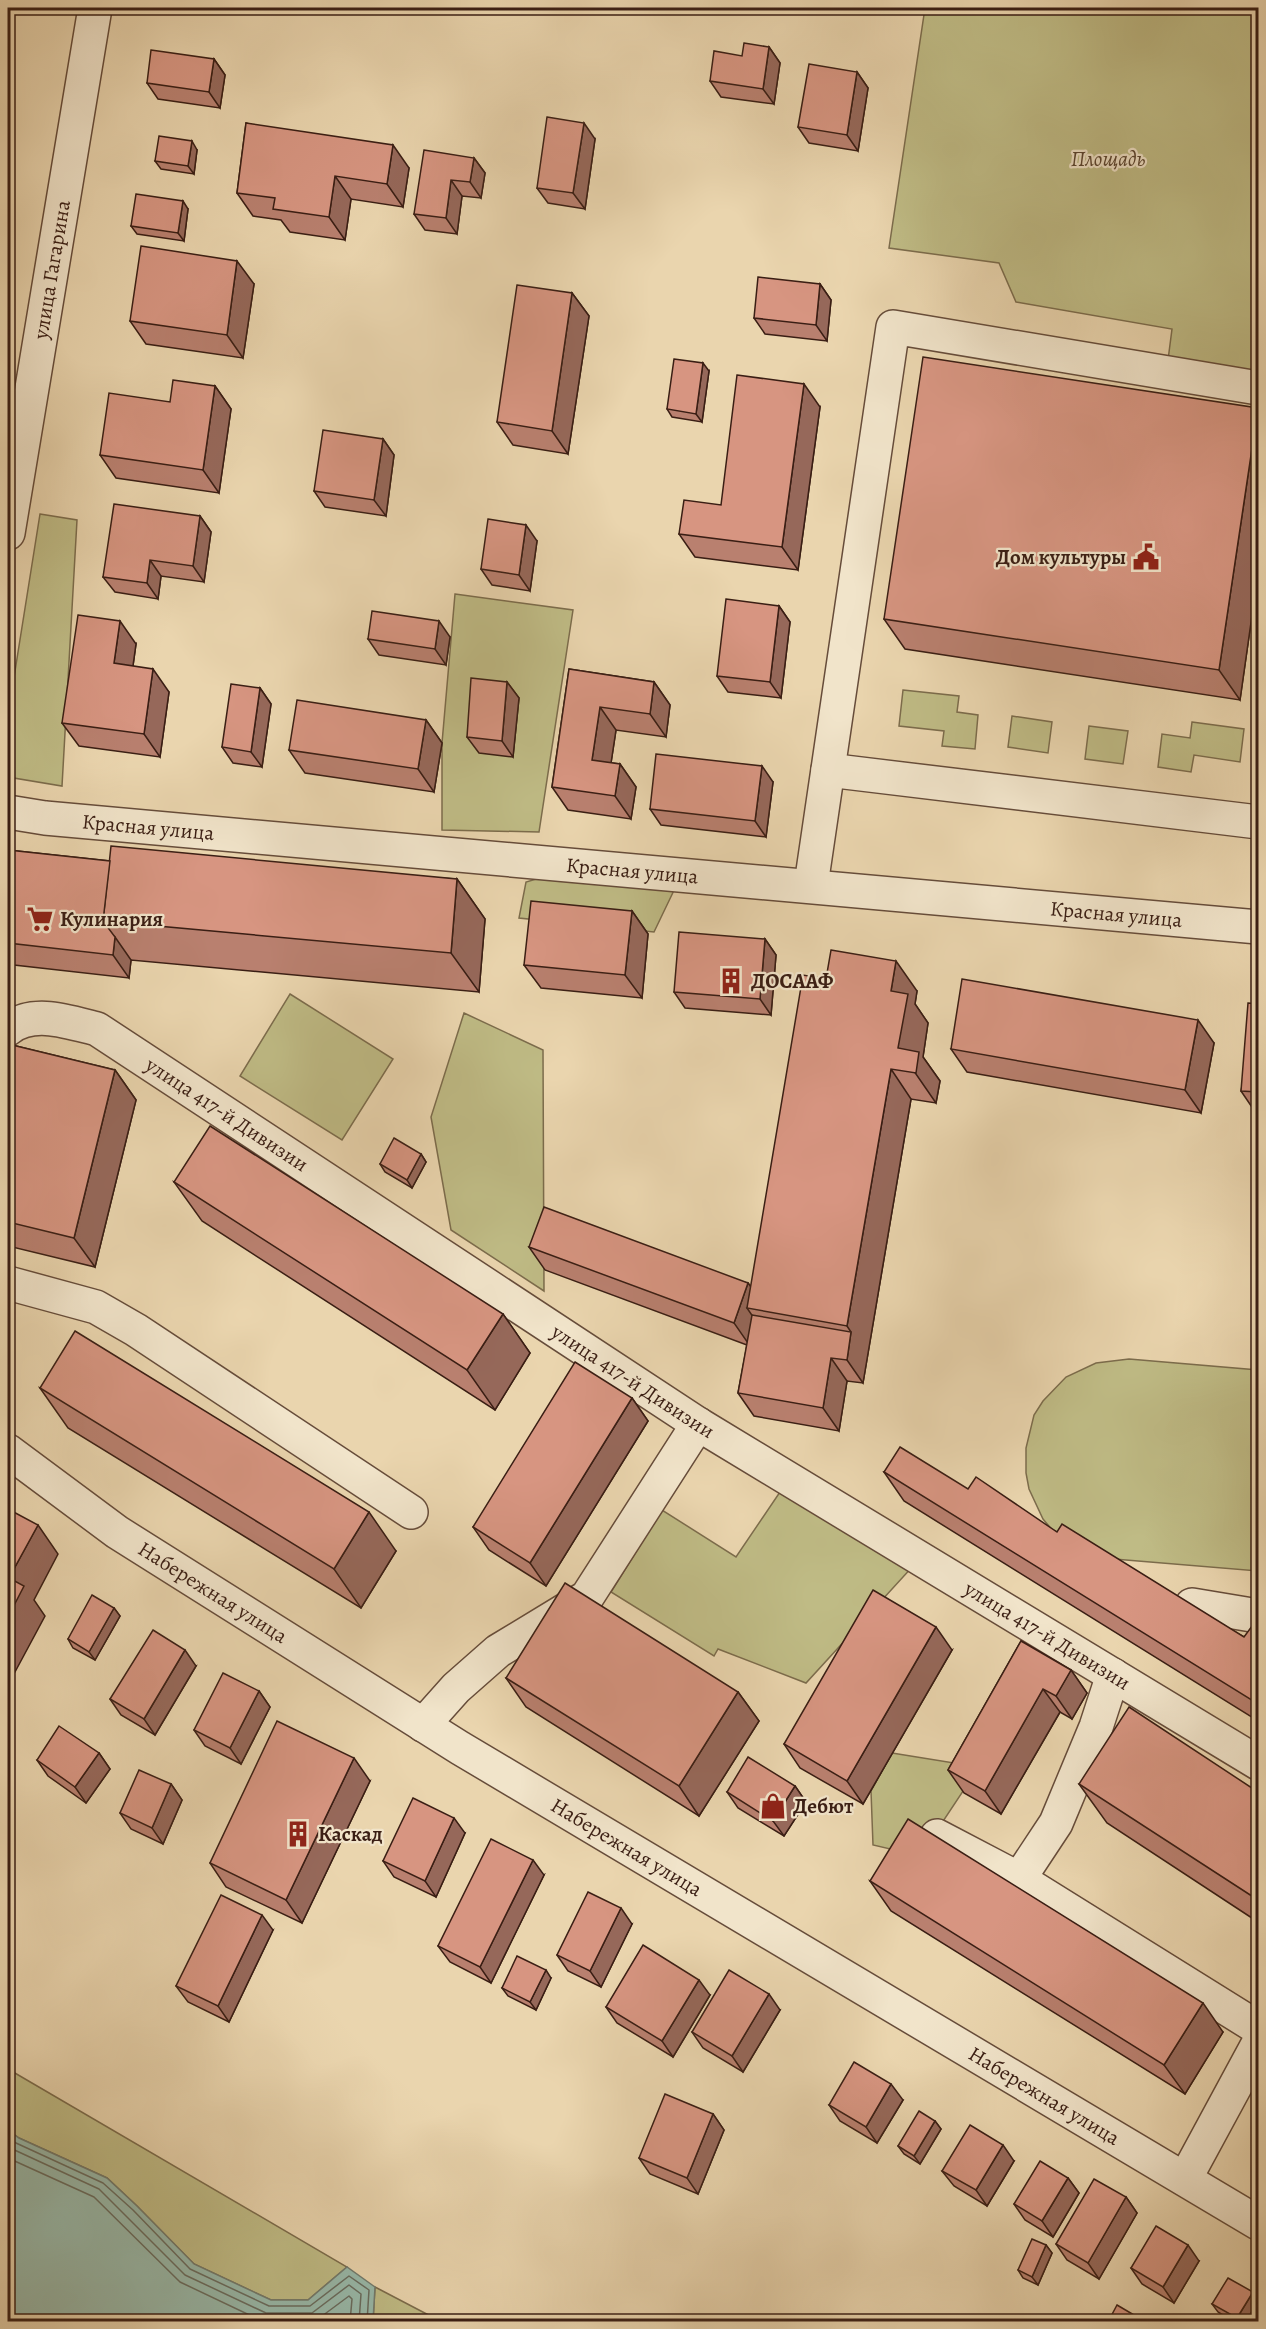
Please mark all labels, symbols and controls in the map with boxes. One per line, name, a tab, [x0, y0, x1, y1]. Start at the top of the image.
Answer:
park label: Площадь	[1071, 145, 1145, 173]
street label: улица Гагарина	[26, 198, 77, 342]
public building icon: Дом культуры	[1131, 542, 1161, 572]
place label: Дом культуры	[996, 543, 1126, 571]
street label: Красная улица	[81, 807, 216, 847]
street label: Красная улица	[565, 851, 700, 891]
street label: Красная улица	[1049, 894, 1184, 934]
supermarket icon: Кулинария	[25, 904, 55, 934]
place label: Кулинария	[60, 905, 163, 933]
building icon: ДОСААФ	[716, 966, 746, 996]
place label: ДОСААФ	[751, 967, 834, 995]
street label: улица 417-й Дивизии	[139, 1050, 314, 1178]
street label: улица 417-й Дивизии	[545, 1317, 720, 1445]
street label: Набережная улица	[133, 1535, 293, 1650]
street label: улица 417-й Дивизии	[958, 1574, 1136, 1697]
street label: Набережная улица	[546, 1791, 708, 1903]
shop icon: Дебют	[758, 1791, 788, 1821]
place label: Дебют	[793, 1792, 854, 1820]
building icon: Каскад	[283, 1819, 313, 1849]
place label: Каскад	[318, 1820, 383, 1848]
street label: Набережная улица	[963, 2040, 1125, 2152]

